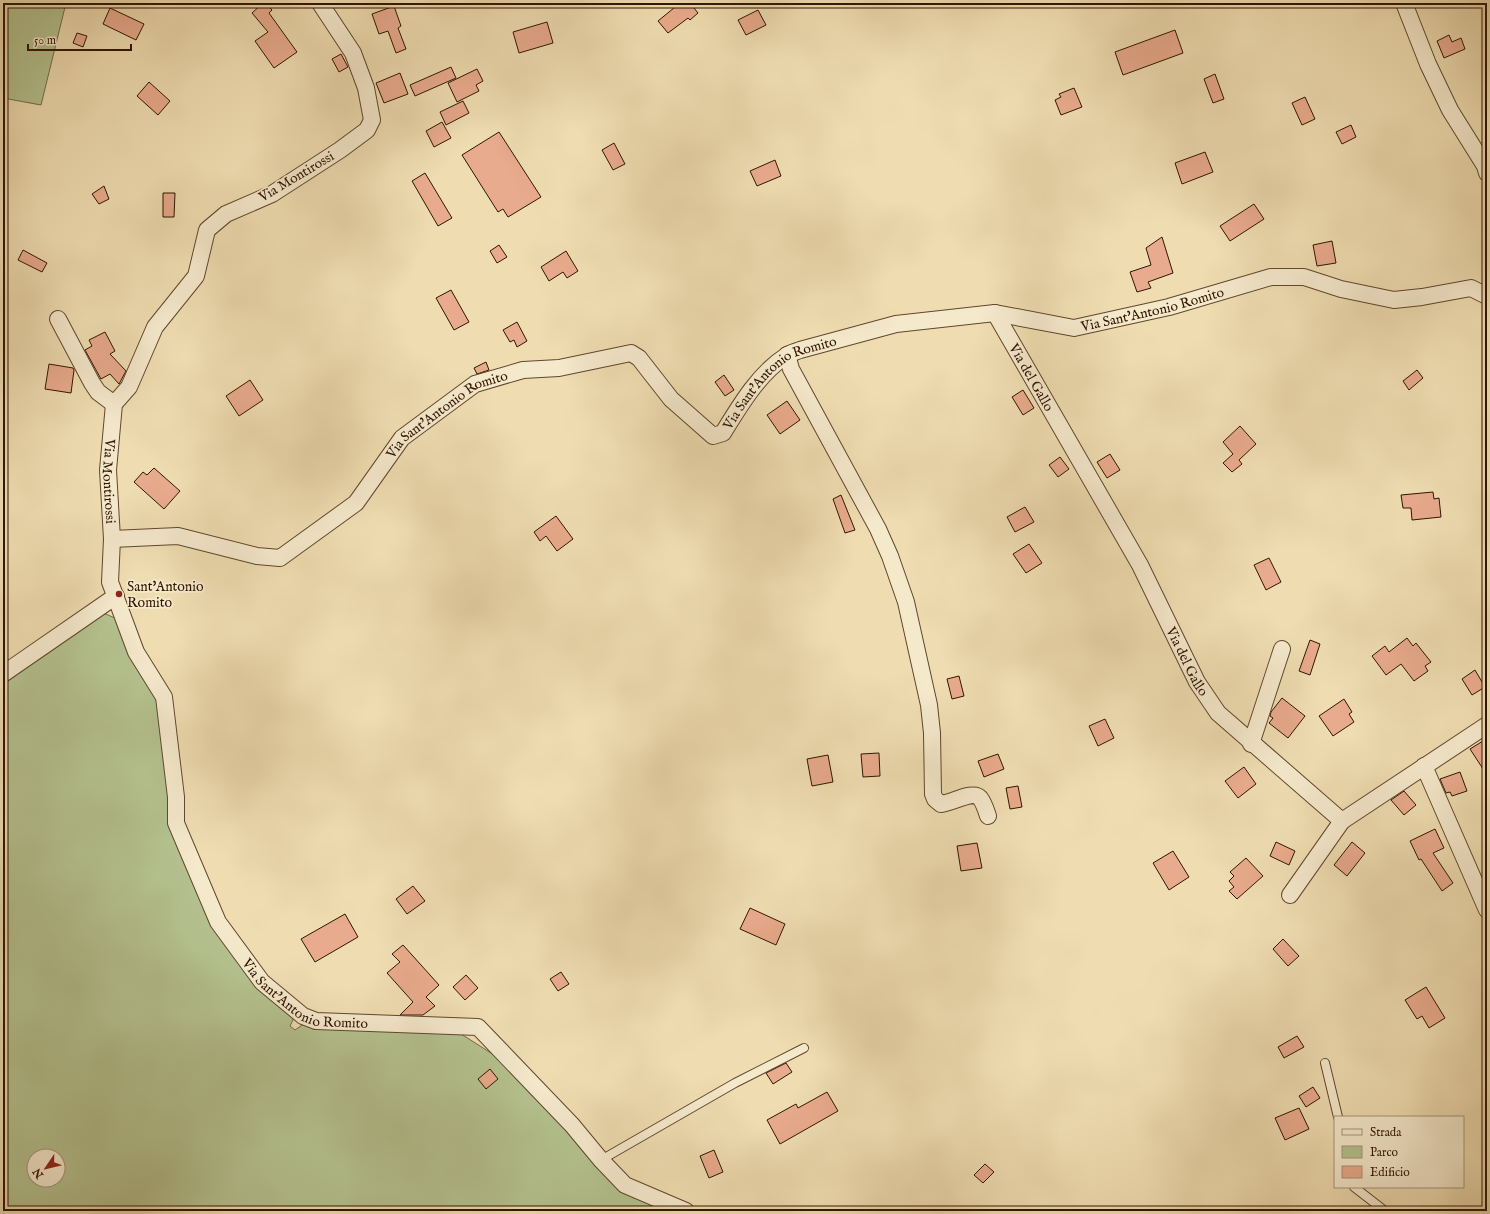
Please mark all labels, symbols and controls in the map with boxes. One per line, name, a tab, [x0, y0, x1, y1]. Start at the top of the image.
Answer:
scale bar	[28, 26, 131, 52]
text: 50 m	[34, 33, 56, 48]
street label: Via Montirossi	[255, 147, 338, 207]
street label: Via Sant'Antonio Romito	[1078, 283, 1227, 336]
street label: Via Sant'Antonio Romito	[719, 332, 839, 434]
street label: Via del Gallo	[1004, 340, 1058, 415]
street label: Via Sant'Antonio Romito	[382, 367, 510, 463]
street label: Via Montirossi	[98, 437, 119, 525]
place label: Sant'Antonio Romito	[127, 578, 204, 612]
marker: Sant'Antonio Romito	[114, 589, 124, 599]
street label: Via del Gallo	[1161, 623, 1212, 700]
street label: Via Sant'Antonio Romito	[237, 954, 369, 1033]
legend	[1334, 1116, 1464, 1188]
text: Strada	[1370, 1125, 1402, 1140]
text: Parco	[1370, 1145, 1399, 1160]
north arrow	[26, 1148, 66, 1188]
text: N	[30, 1165, 48, 1182]
text: Edificio	[1370, 1165, 1410, 1180]

